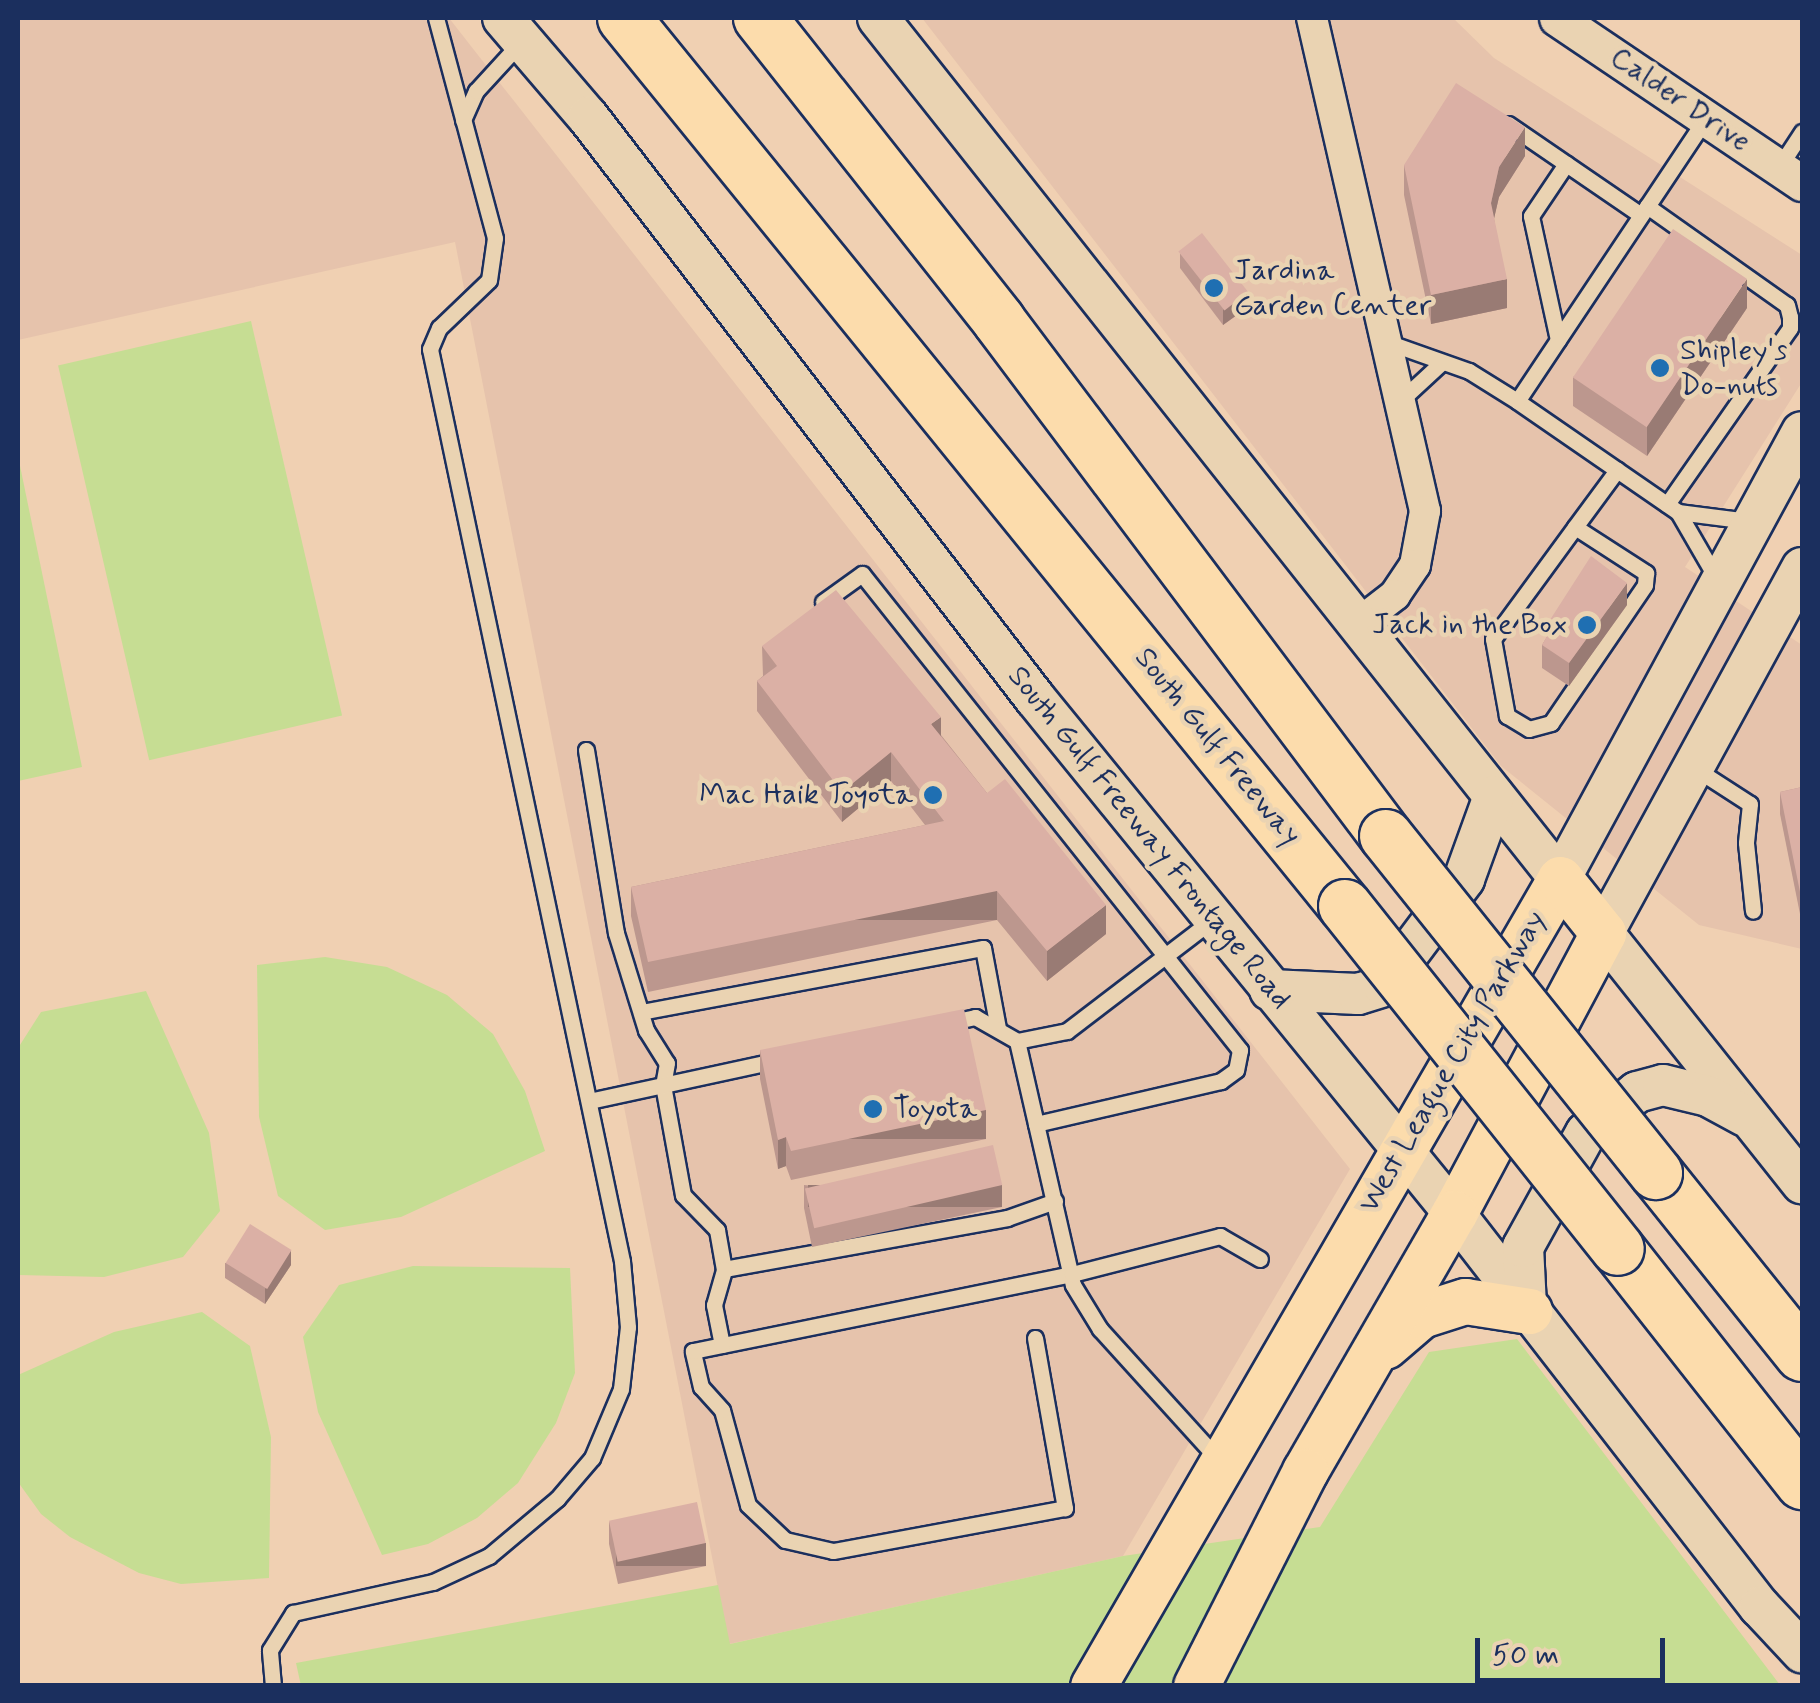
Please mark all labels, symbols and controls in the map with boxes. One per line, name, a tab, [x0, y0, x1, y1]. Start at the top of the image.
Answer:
street label: Calder Drive	[1604, 40, 1756, 160]
place label: Jardina Garden Center	[1234, 253, 1425, 324]
marker: Jardina Garden Center	[1203, 277, 1225, 299]
place label: Shipley's Do-nuts	[1680, 333, 1787, 404]
marker: Shipley's Do-nuts	[1649, 357, 1671, 379]
place label: Jack in the Box	[1372, 607, 1567, 643]
marker: Jack in the Box	[1576, 614, 1598, 636]
street label: South Gulf Freeway	[1126, 641, 1308, 853]
street label: South Gulf Freeway Frontage Road	[1000, 659, 1298, 1017]
place label: Mac Haik Toyota	[698, 777, 913, 813]
marker: Mac Haik Toyota	[922, 784, 944, 806]
street label: West League City Parkway	[1352, 905, 1554, 1219]
place label: Toyota	[893, 1091, 977, 1127]
marker: Toyota	[862, 1098, 884, 1120]
scale bar	[1480, 1618, 1670, 1680]
text: 50 m	[1492, 1636, 1559, 1675]

